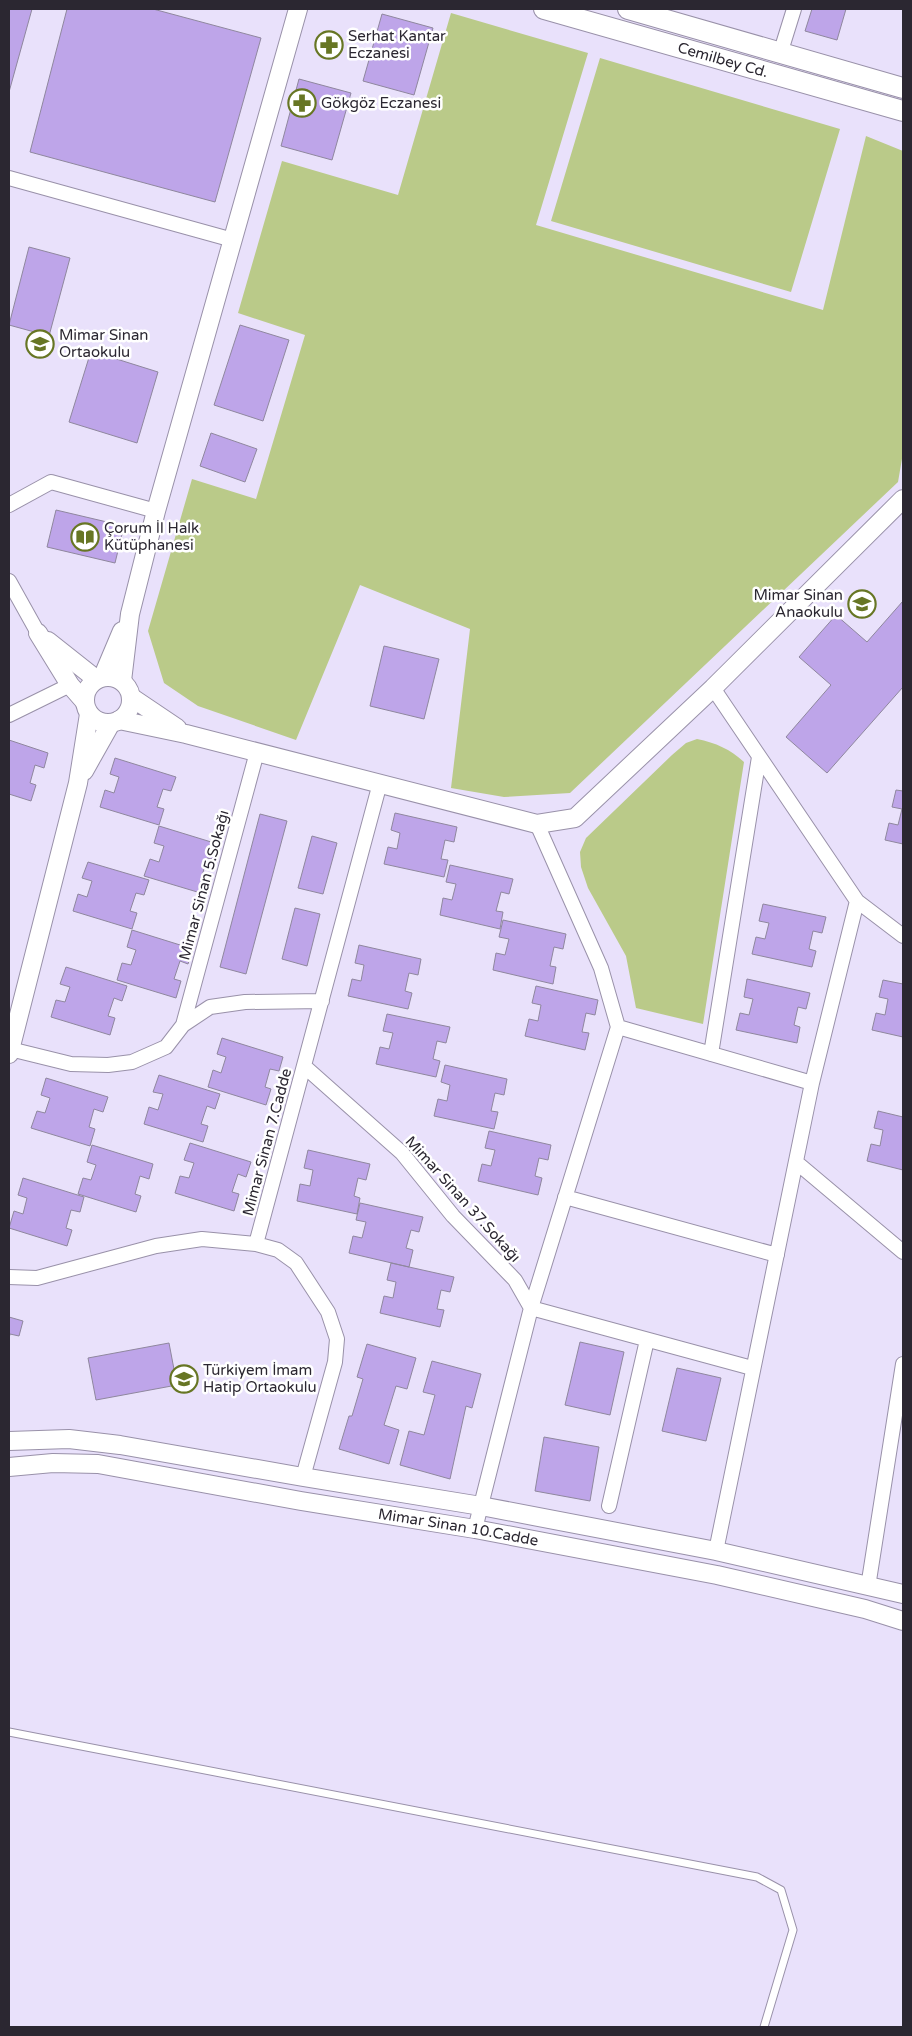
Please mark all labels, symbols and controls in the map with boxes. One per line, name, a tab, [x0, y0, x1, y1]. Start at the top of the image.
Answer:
place label: Serhat Kantar Eczanesi	[348, 27, 446, 62]
pharmacy icon: Serhat Kantar Eczanesi	[314, 30, 344, 60]
street label: Cemilbey Cd.	[676, 38, 770, 81]
pharmacy icon: Gökgöz Eczanesi	[287, 88, 317, 118]
place label: Gökgöz Eczanesi	[321, 94, 441, 112]
place label: Mimar Sinan Ortaokulu	[59, 326, 148, 361]
school or university icon: Mimar Sinan Ortaokulu	[25, 329, 55, 359]
place label: Çorum İl Halk Kütüphanesi	[104, 519, 199, 554]
library icon: Çorum İl Halk Kütüphanesi	[70, 522, 100, 552]
place label: Mimar Sinan Anaokulu	[754, 586, 843, 621]
school or university icon: Mimar Sinan Anaokulu	[847, 589, 877, 619]
street label: Mimar Sinan 5.Sokağı	[175, 808, 233, 962]
street label: Mimar Sinan 7.Cadde	[239, 1066, 295, 1218]
street label: Mimar Sinan 37.Sokağı	[402, 1132, 524, 1266]
place label: Türkiyem İmam Hatip Ortaokulu	[203, 1361, 317, 1396]
school or university icon: Türkiyem İmam Hatip Ortaokulu	[169, 1364, 199, 1394]
street label: Mimar Sinan 10.Cadde	[377, 1505, 540, 1550]

